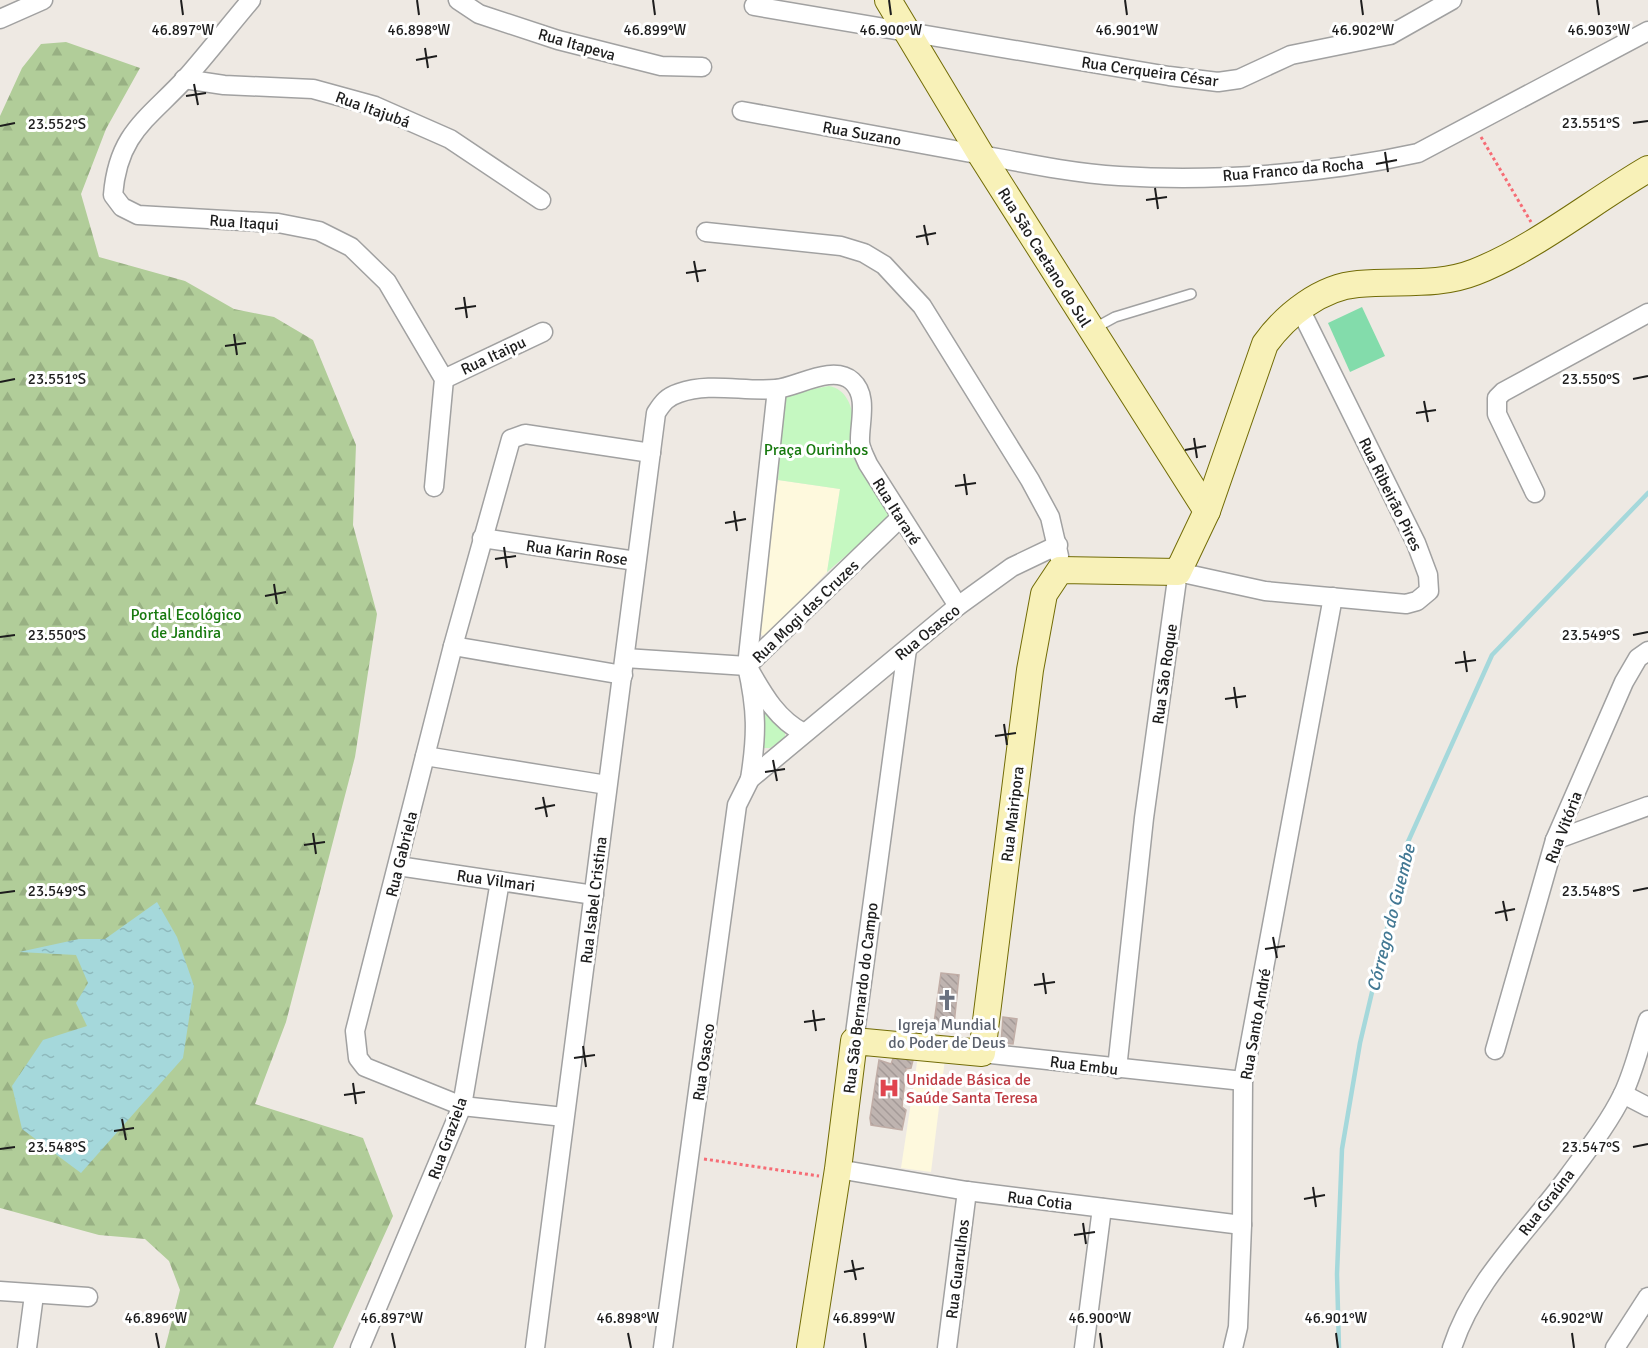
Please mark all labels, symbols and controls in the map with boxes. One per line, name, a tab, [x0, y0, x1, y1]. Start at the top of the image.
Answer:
text: 46.897°W	[152, 21, 215, 39]
text: 46.898°W	[388, 21, 451, 39]
text: 46.899°W	[624, 21, 687, 39]
text: 46.900°W	[860, 21, 923, 39]
text: 46.901°W	[1096, 21, 1159, 39]
text: 46.902°W	[1332, 21, 1395, 39]
text: 46.903°W	[1568, 21, 1631, 39]
street label: Rua Itapeva	[536, 24, 618, 66]
street label: Rua Cerqueira César	[1080, 52, 1220, 92]
street label: Rua Itajubá	[333, 87, 413, 133]
text: 23.551°S	[1562, 114, 1620, 132]
text: 23.552°S	[28, 115, 86, 133]
street label: Rua Suzano	[821, 117, 903, 151]
street label: Rua Franco da Rocha	[1222, 154, 1365, 186]
street label: Rua São Caetano do Sul	[993, 184, 1095, 331]
street label: Rua Itaqui	[209, 211, 279, 235]
street label: Rua Itaipu	[458, 332, 529, 380]
text: 23.551°S	[28, 370, 86, 388]
text: 23.550°S	[1562, 370, 1620, 388]
street label: Rua Ribeirão Pires	[1354, 434, 1426, 555]
park label: Praça Ourinhos	[764, 440, 868, 460]
street label: Rua Itararé	[868, 474, 925, 549]
street label: Rua Karin Rose	[525, 536, 629, 570]
street label: Rua Mogi das Cruzes	[748, 556, 863, 668]
street label: Rua Osasco	[891, 600, 964, 665]
park label: Portal Ecológico de Jandira	[130, 605, 242, 643]
street label: Rua São Roque	[1148, 623, 1182, 726]
text: 23.550°S	[28, 626, 86, 644]
text: 23.549°S	[1562, 626, 1620, 644]
street label: Rua Mairipora	[997, 765, 1029, 863]
street label: Rua Vitória	[1541, 789, 1587, 866]
street label: Rua Gabriela	[382, 809, 422, 899]
street label: Rua Isabel Cristina	[576, 835, 612, 965]
water label: Córrego do Guembe	[1362, 841, 1420, 994]
street label: Rua Vilmari	[455, 866, 536, 896]
text: 23.549°S	[28, 882, 86, 900]
text: 23.548°S	[1562, 882, 1620, 900]
street label: Rua São Bernardo do Campo	[839, 901, 883, 1095]
street label: Rua Santo André	[1236, 967, 1276, 1082]
church icon: Igreja Mundial do Poder de Deus	[935, 988, 959, 1012]
place label: Igreja Mundial do Poder de Deus	[888, 1015, 1006, 1053]
street label: Rua Osasco	[689, 1022, 719, 1102]
street label: Rua Embu	[1049, 1052, 1119, 1080]
place label: Unidade Básica de Saúde Santa Teresa	[906, 1070, 1038, 1108]
hospital icon: Unidade Básica de Saúde Santa Teresa	[877, 1076, 901, 1100]
street label: Rua Graziela	[424, 1094, 472, 1182]
text: 23.548°S	[28, 1138, 86, 1156]
text: 23.547°S	[1562, 1138, 1620, 1156]
street label: Rua Graúna	[1514, 1165, 1579, 1240]
street label: Rua Cotia	[1006, 1187, 1074, 1215]
street label: Rua Guarulhos	[942, 1218, 974, 1320]
text: 46.896°W	[125, 1309, 188, 1327]
text: 46.897°W	[361, 1309, 424, 1327]
text: 46.898°W	[597, 1309, 660, 1327]
text: 46.899°W	[833, 1309, 896, 1327]
text: 46.900°W	[1069, 1309, 1132, 1327]
text: 46.901°W	[1305, 1309, 1368, 1327]
text: 46.902°W	[1541, 1309, 1604, 1327]

